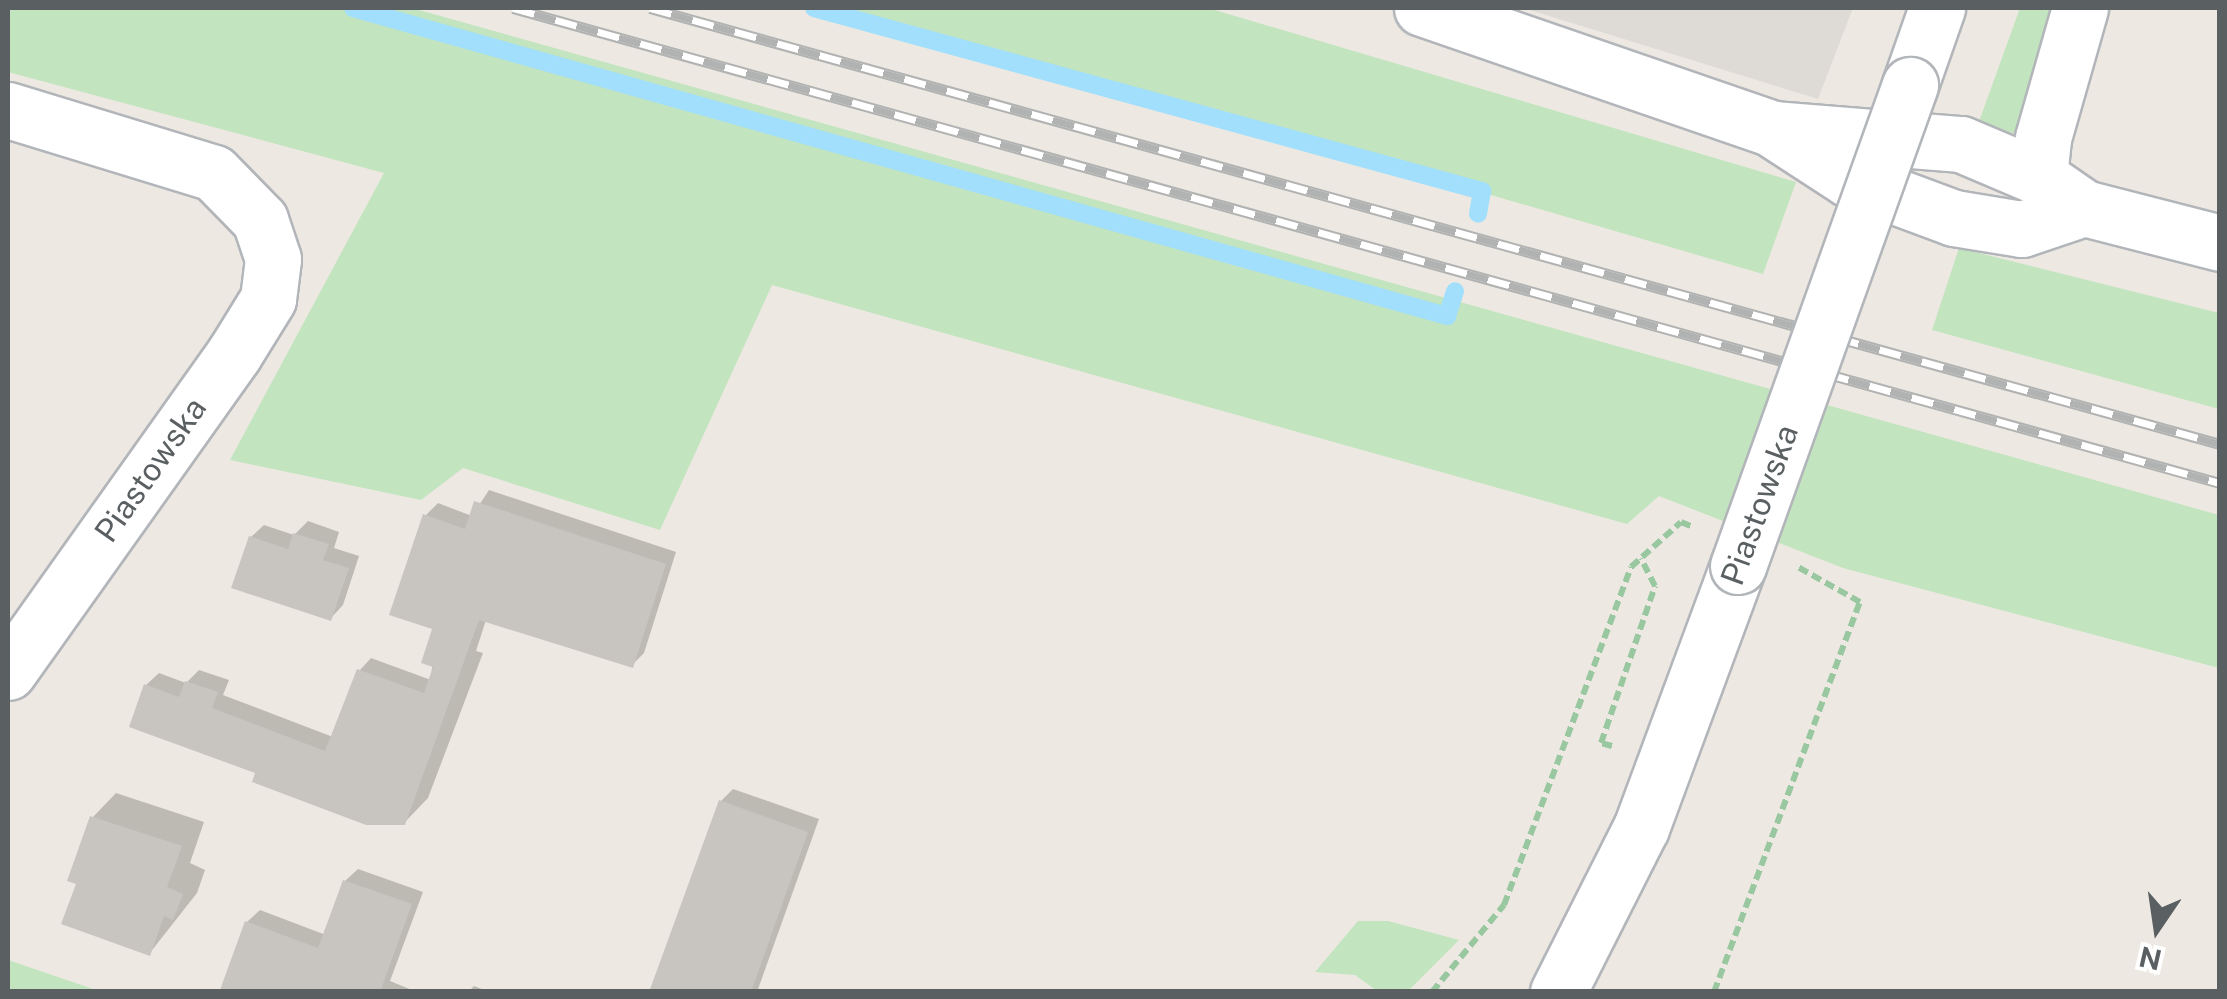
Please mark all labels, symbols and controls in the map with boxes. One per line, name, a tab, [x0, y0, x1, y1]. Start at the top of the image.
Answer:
street label: Piastowska	[87, 390, 215, 550]
street label: Piastowska	[1713, 420, 1807, 590]
north arrow	[2107, 879, 2207, 979]
text: N	[2136, 940, 2165, 977]

